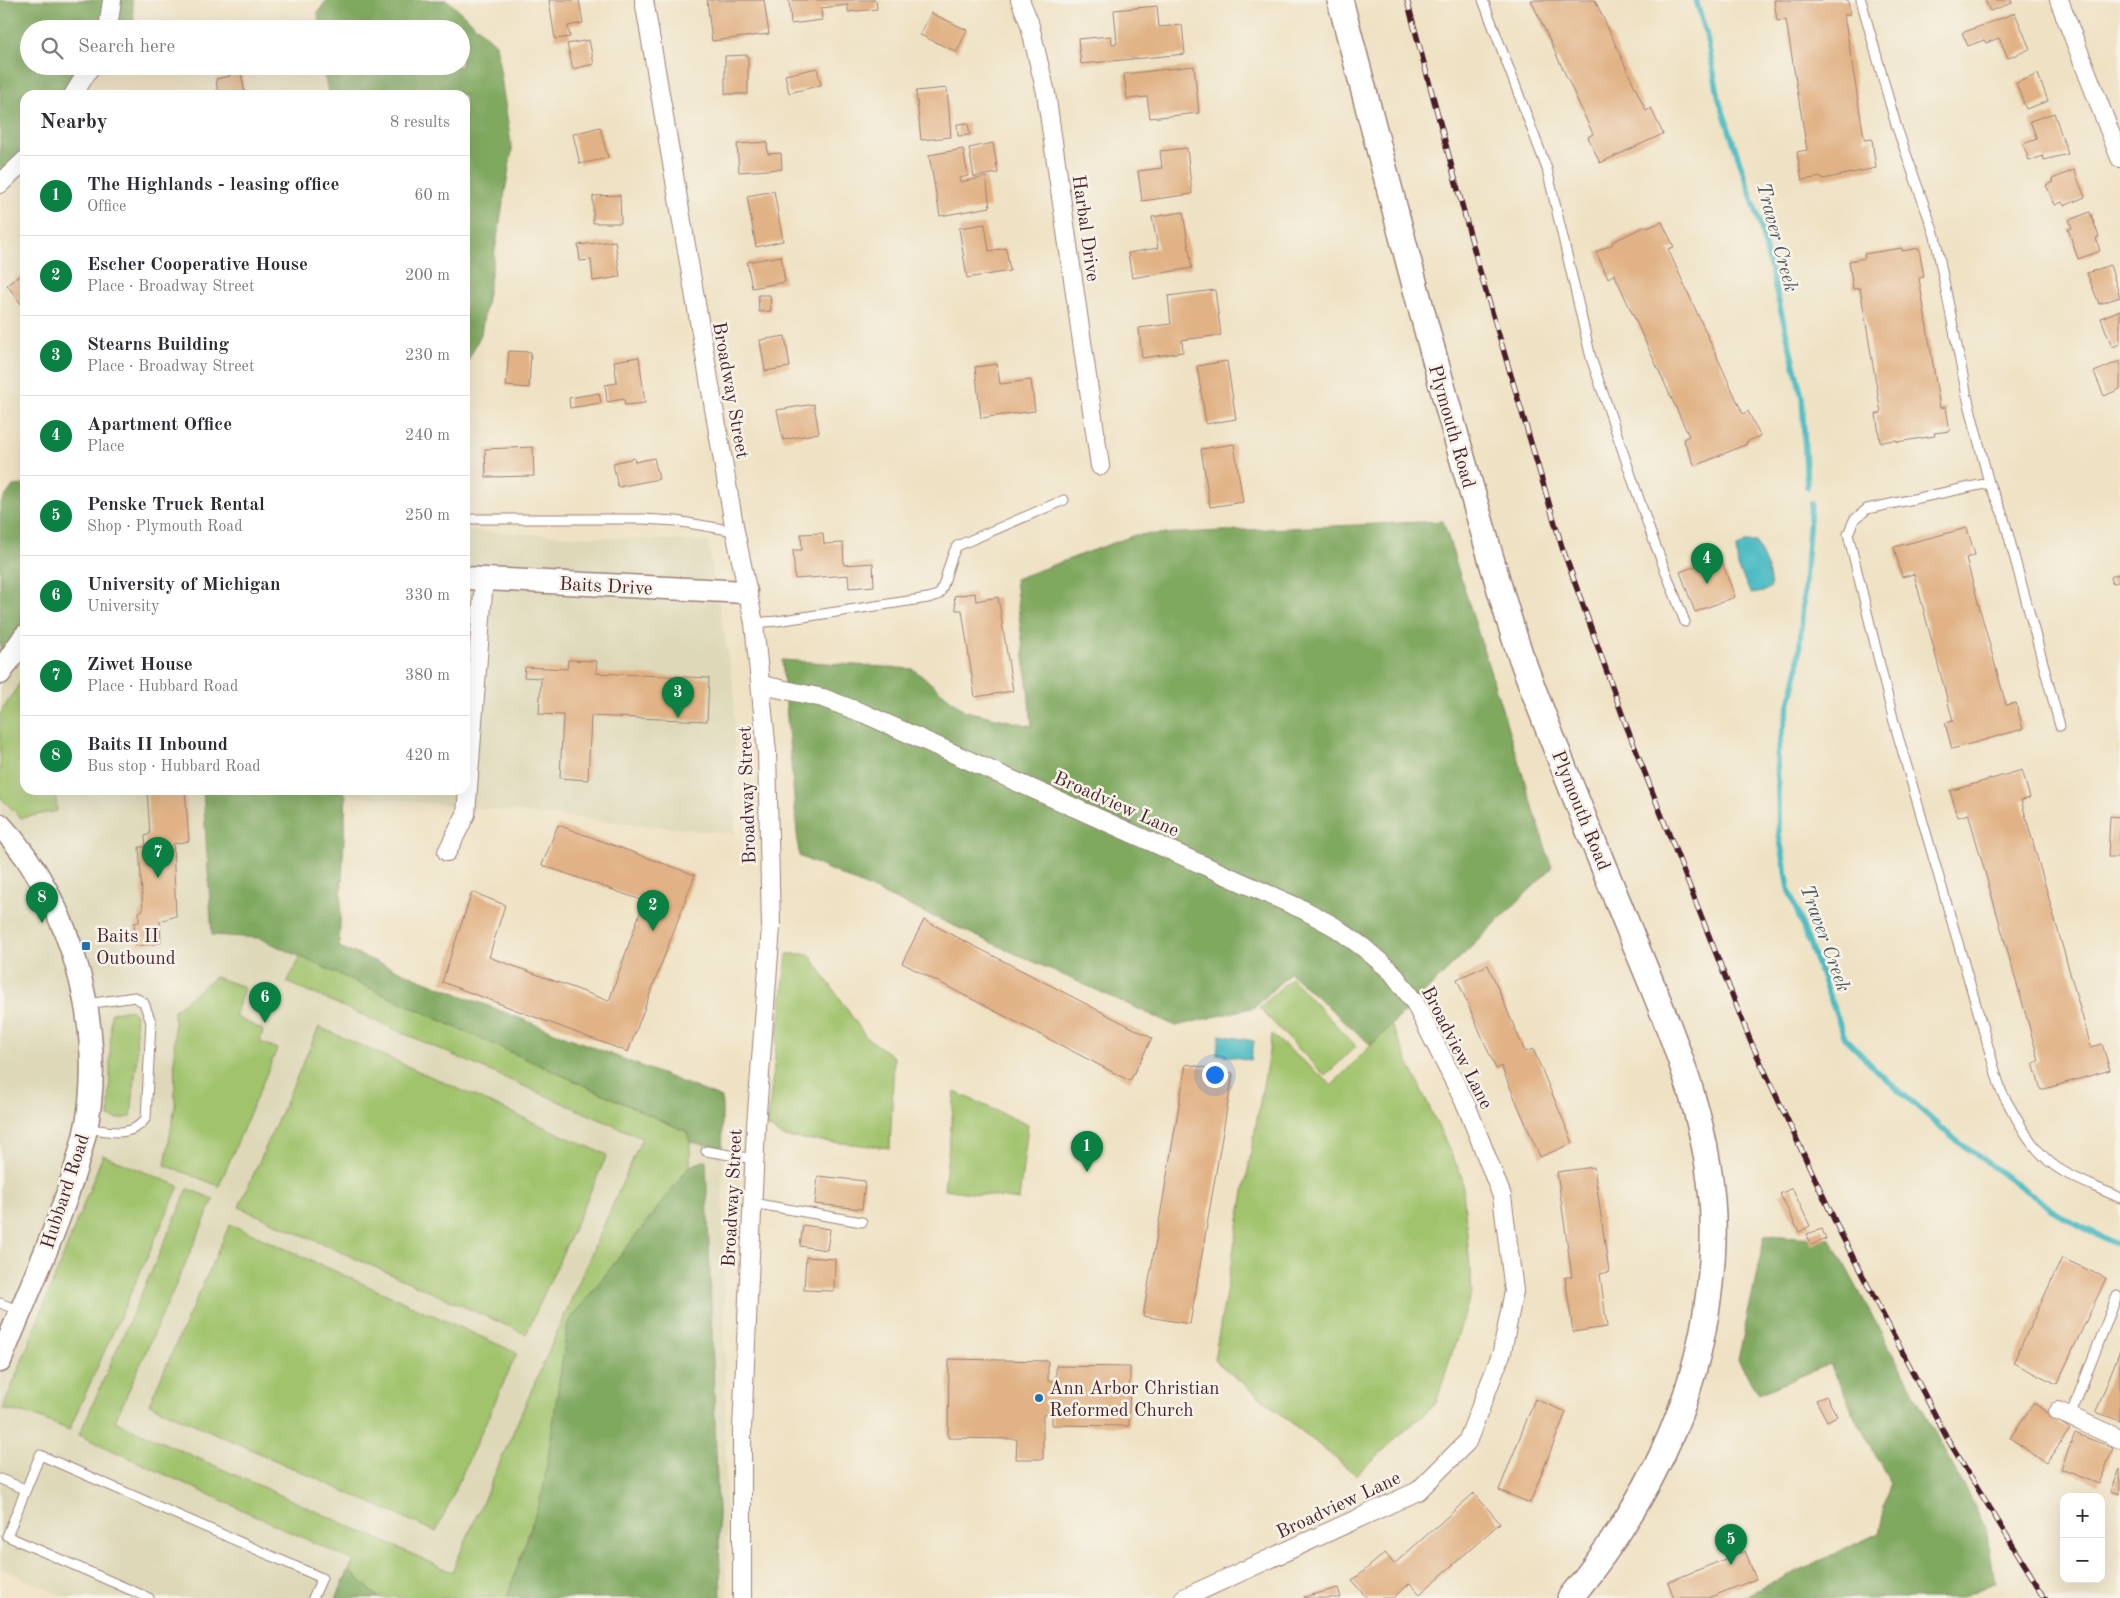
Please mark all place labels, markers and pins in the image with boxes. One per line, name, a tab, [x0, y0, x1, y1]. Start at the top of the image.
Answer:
pin: 4	[1691, 543, 1723, 584]
pin: 3	[662, 677, 694, 718]
pin: 7	[142, 837, 174, 878]
pin: 8	[26, 882, 58, 923]
pin: 2	[637, 890, 669, 931]
place label: Baits II Outbound	[96, 928, 176, 969]
marker: Baits II Outbound	[80, 940, 92, 952]
pin: 6	[249, 982, 281, 1023]
pin: 1	[1071, 1131, 1103, 1172]
place label: Ann Arbor Christian Reformed Church	[1049, 1380, 1220, 1421]
marker: Ann Arbor Christian Reformed Church	[1033, 1392, 1045, 1404]
pin: 5	[1715, 1524, 1747, 1565]

